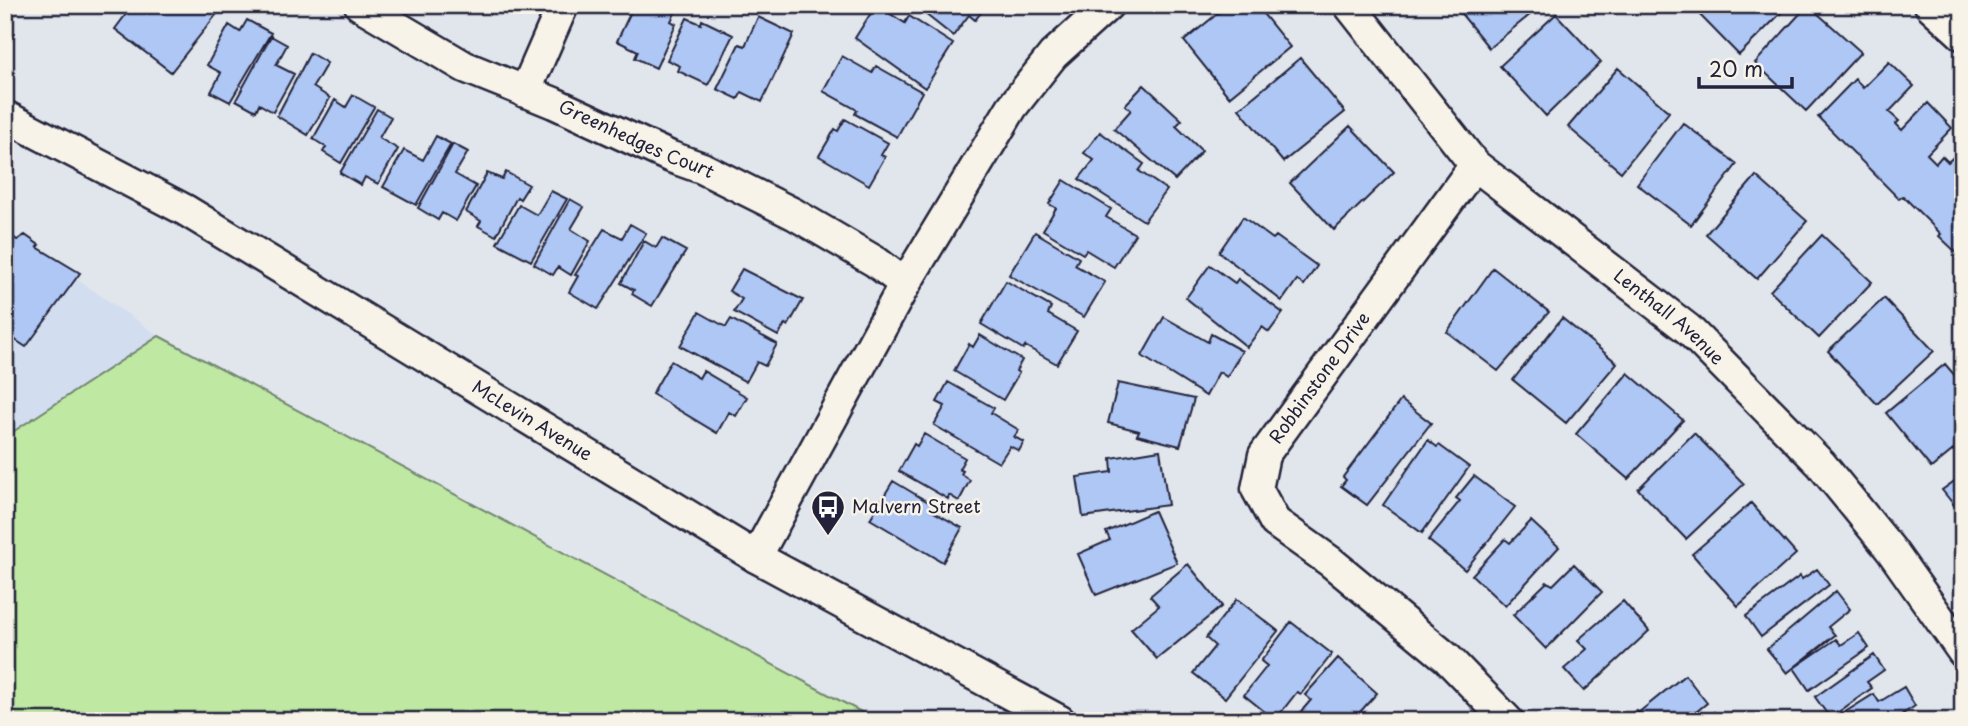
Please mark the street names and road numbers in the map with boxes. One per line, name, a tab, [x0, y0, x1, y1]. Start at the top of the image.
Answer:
street label: Greenhedges Court	[555, 92, 720, 184]
street label: Lenthall Avenue	[1609, 262, 1731, 370]
street label: Robbinstone Drive	[1262, 306, 1376, 448]
street label: McLevin Avenue	[467, 373, 598, 467]

